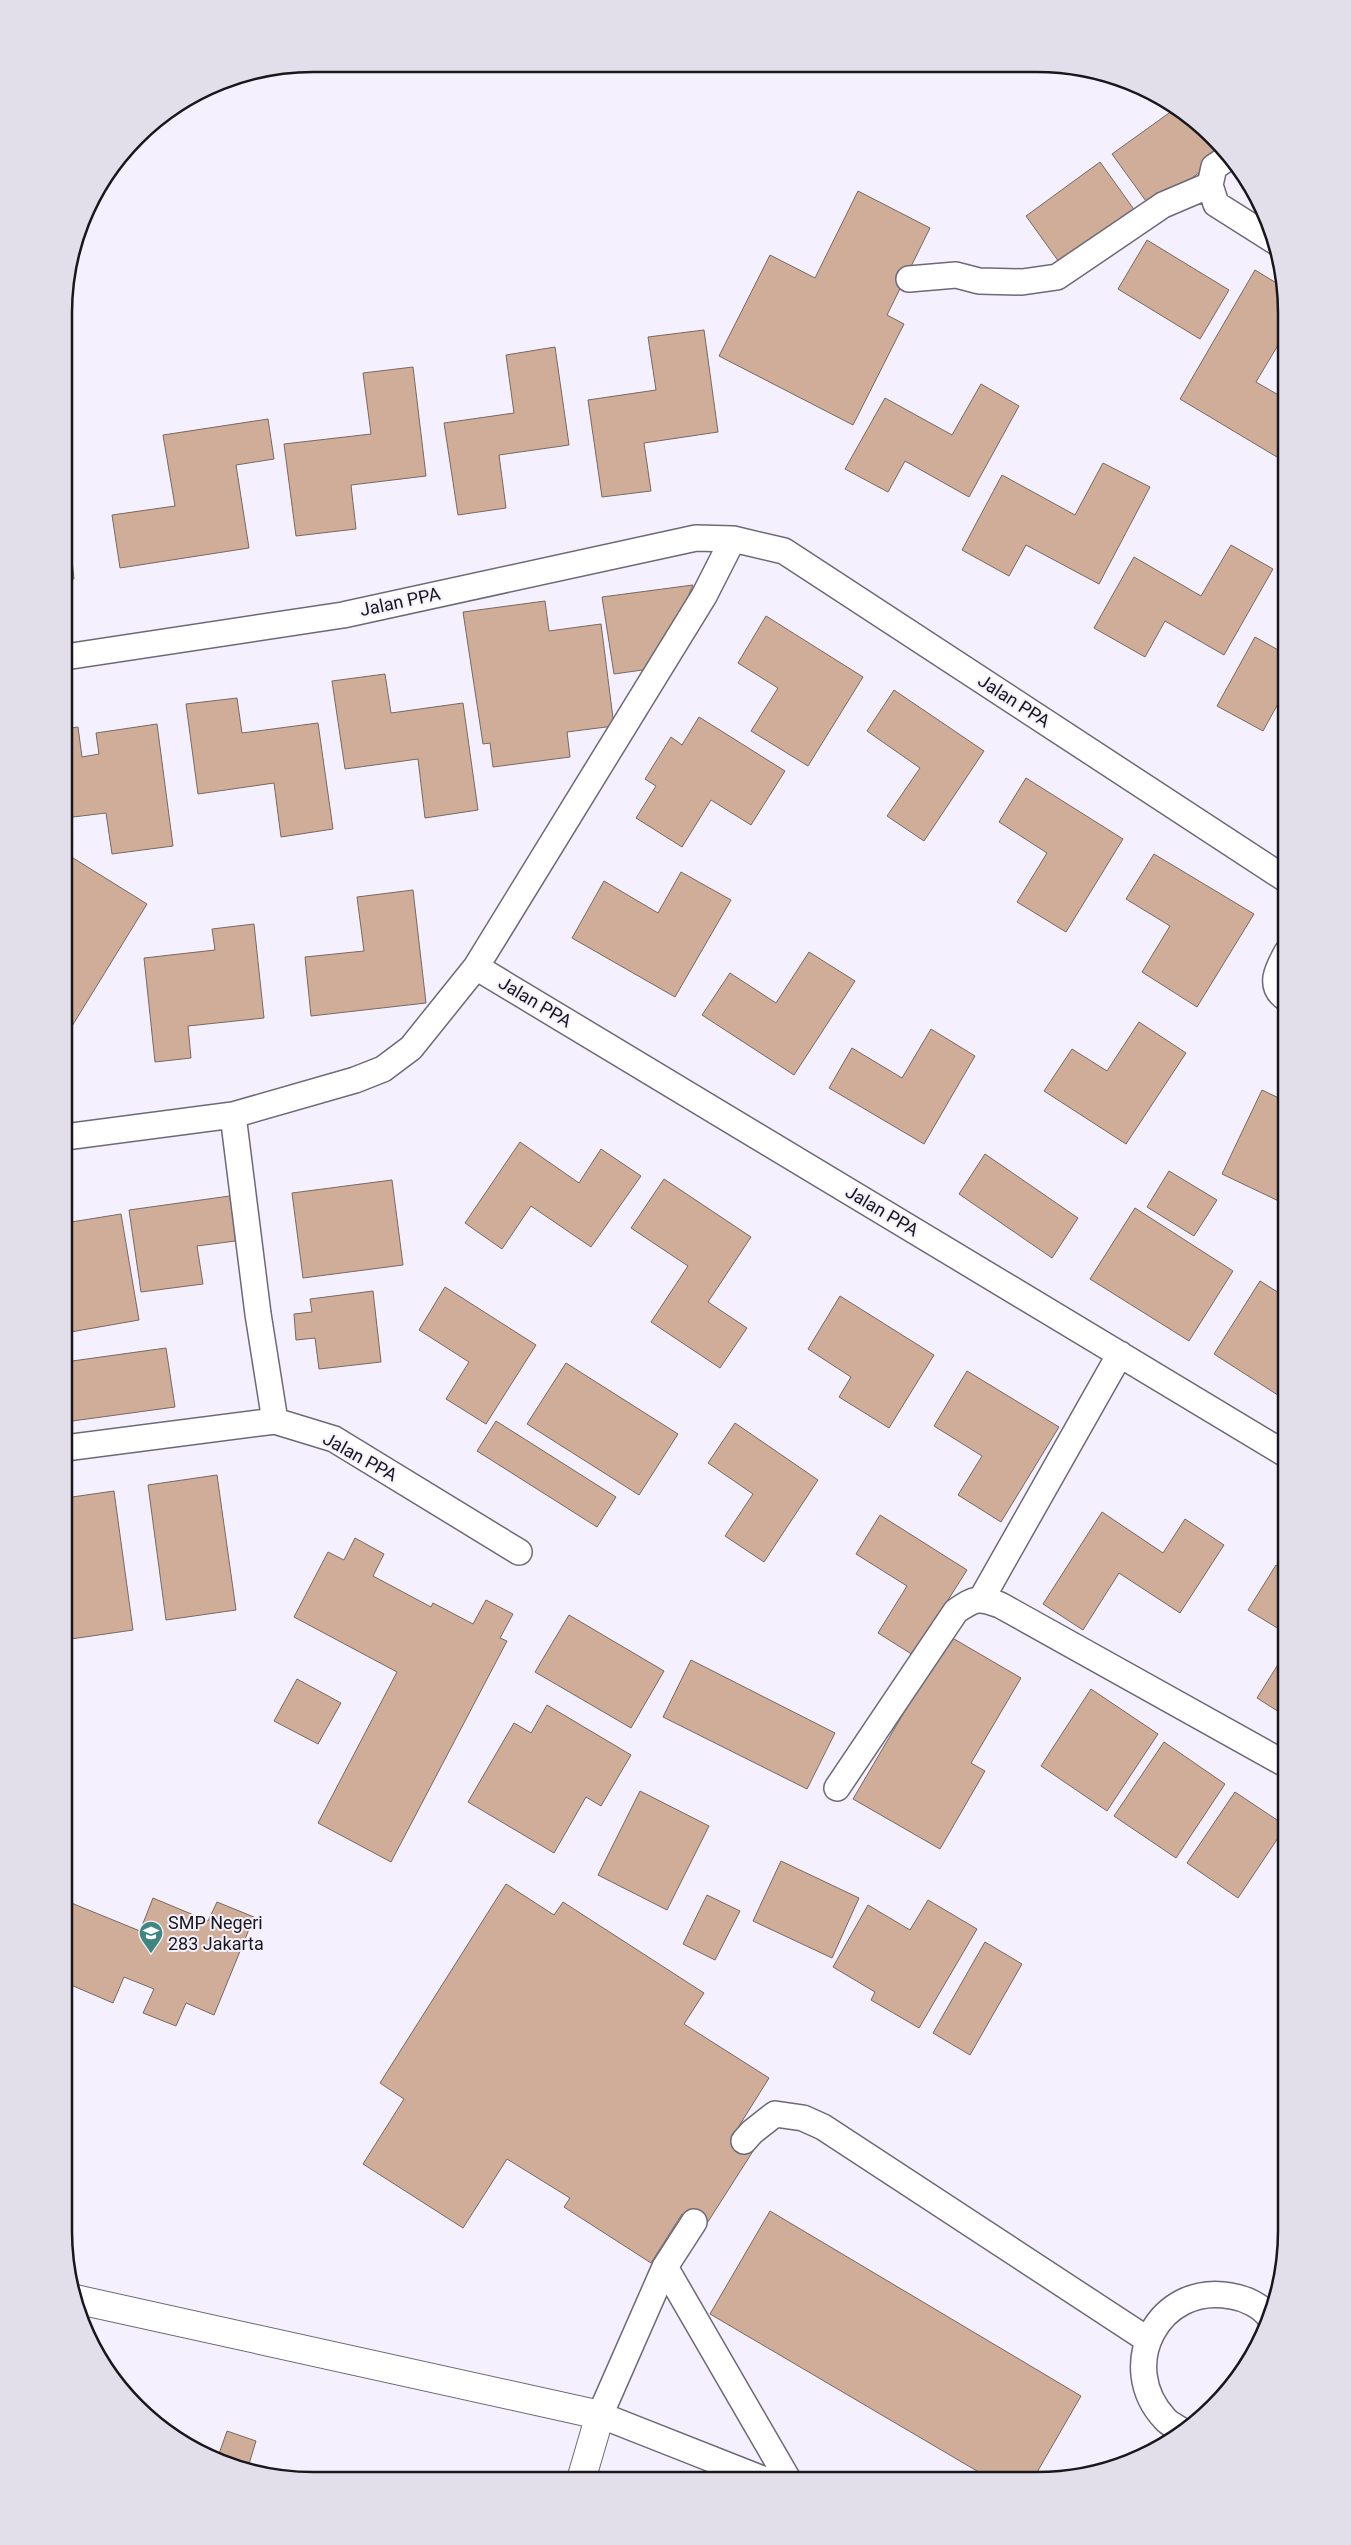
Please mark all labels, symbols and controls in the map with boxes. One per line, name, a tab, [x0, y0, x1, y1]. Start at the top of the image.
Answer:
street label: Jalan PPA	[358, 583, 442, 620]
street label: Jalan PPA	[974, 670, 1054, 732]
street label: Jalan PPA	[495, 972, 576, 1032]
street label: Jalan PPA	[842, 1181, 923, 1241]
street label: Jalan PPA	[319, 1428, 401, 1486]
place label: SMP Negeri 283 Jakarta	[168, 1912, 264, 1954]
school or university icon: SMP Negeri 283 Jakarta	[138, 1920, 164, 1954]

